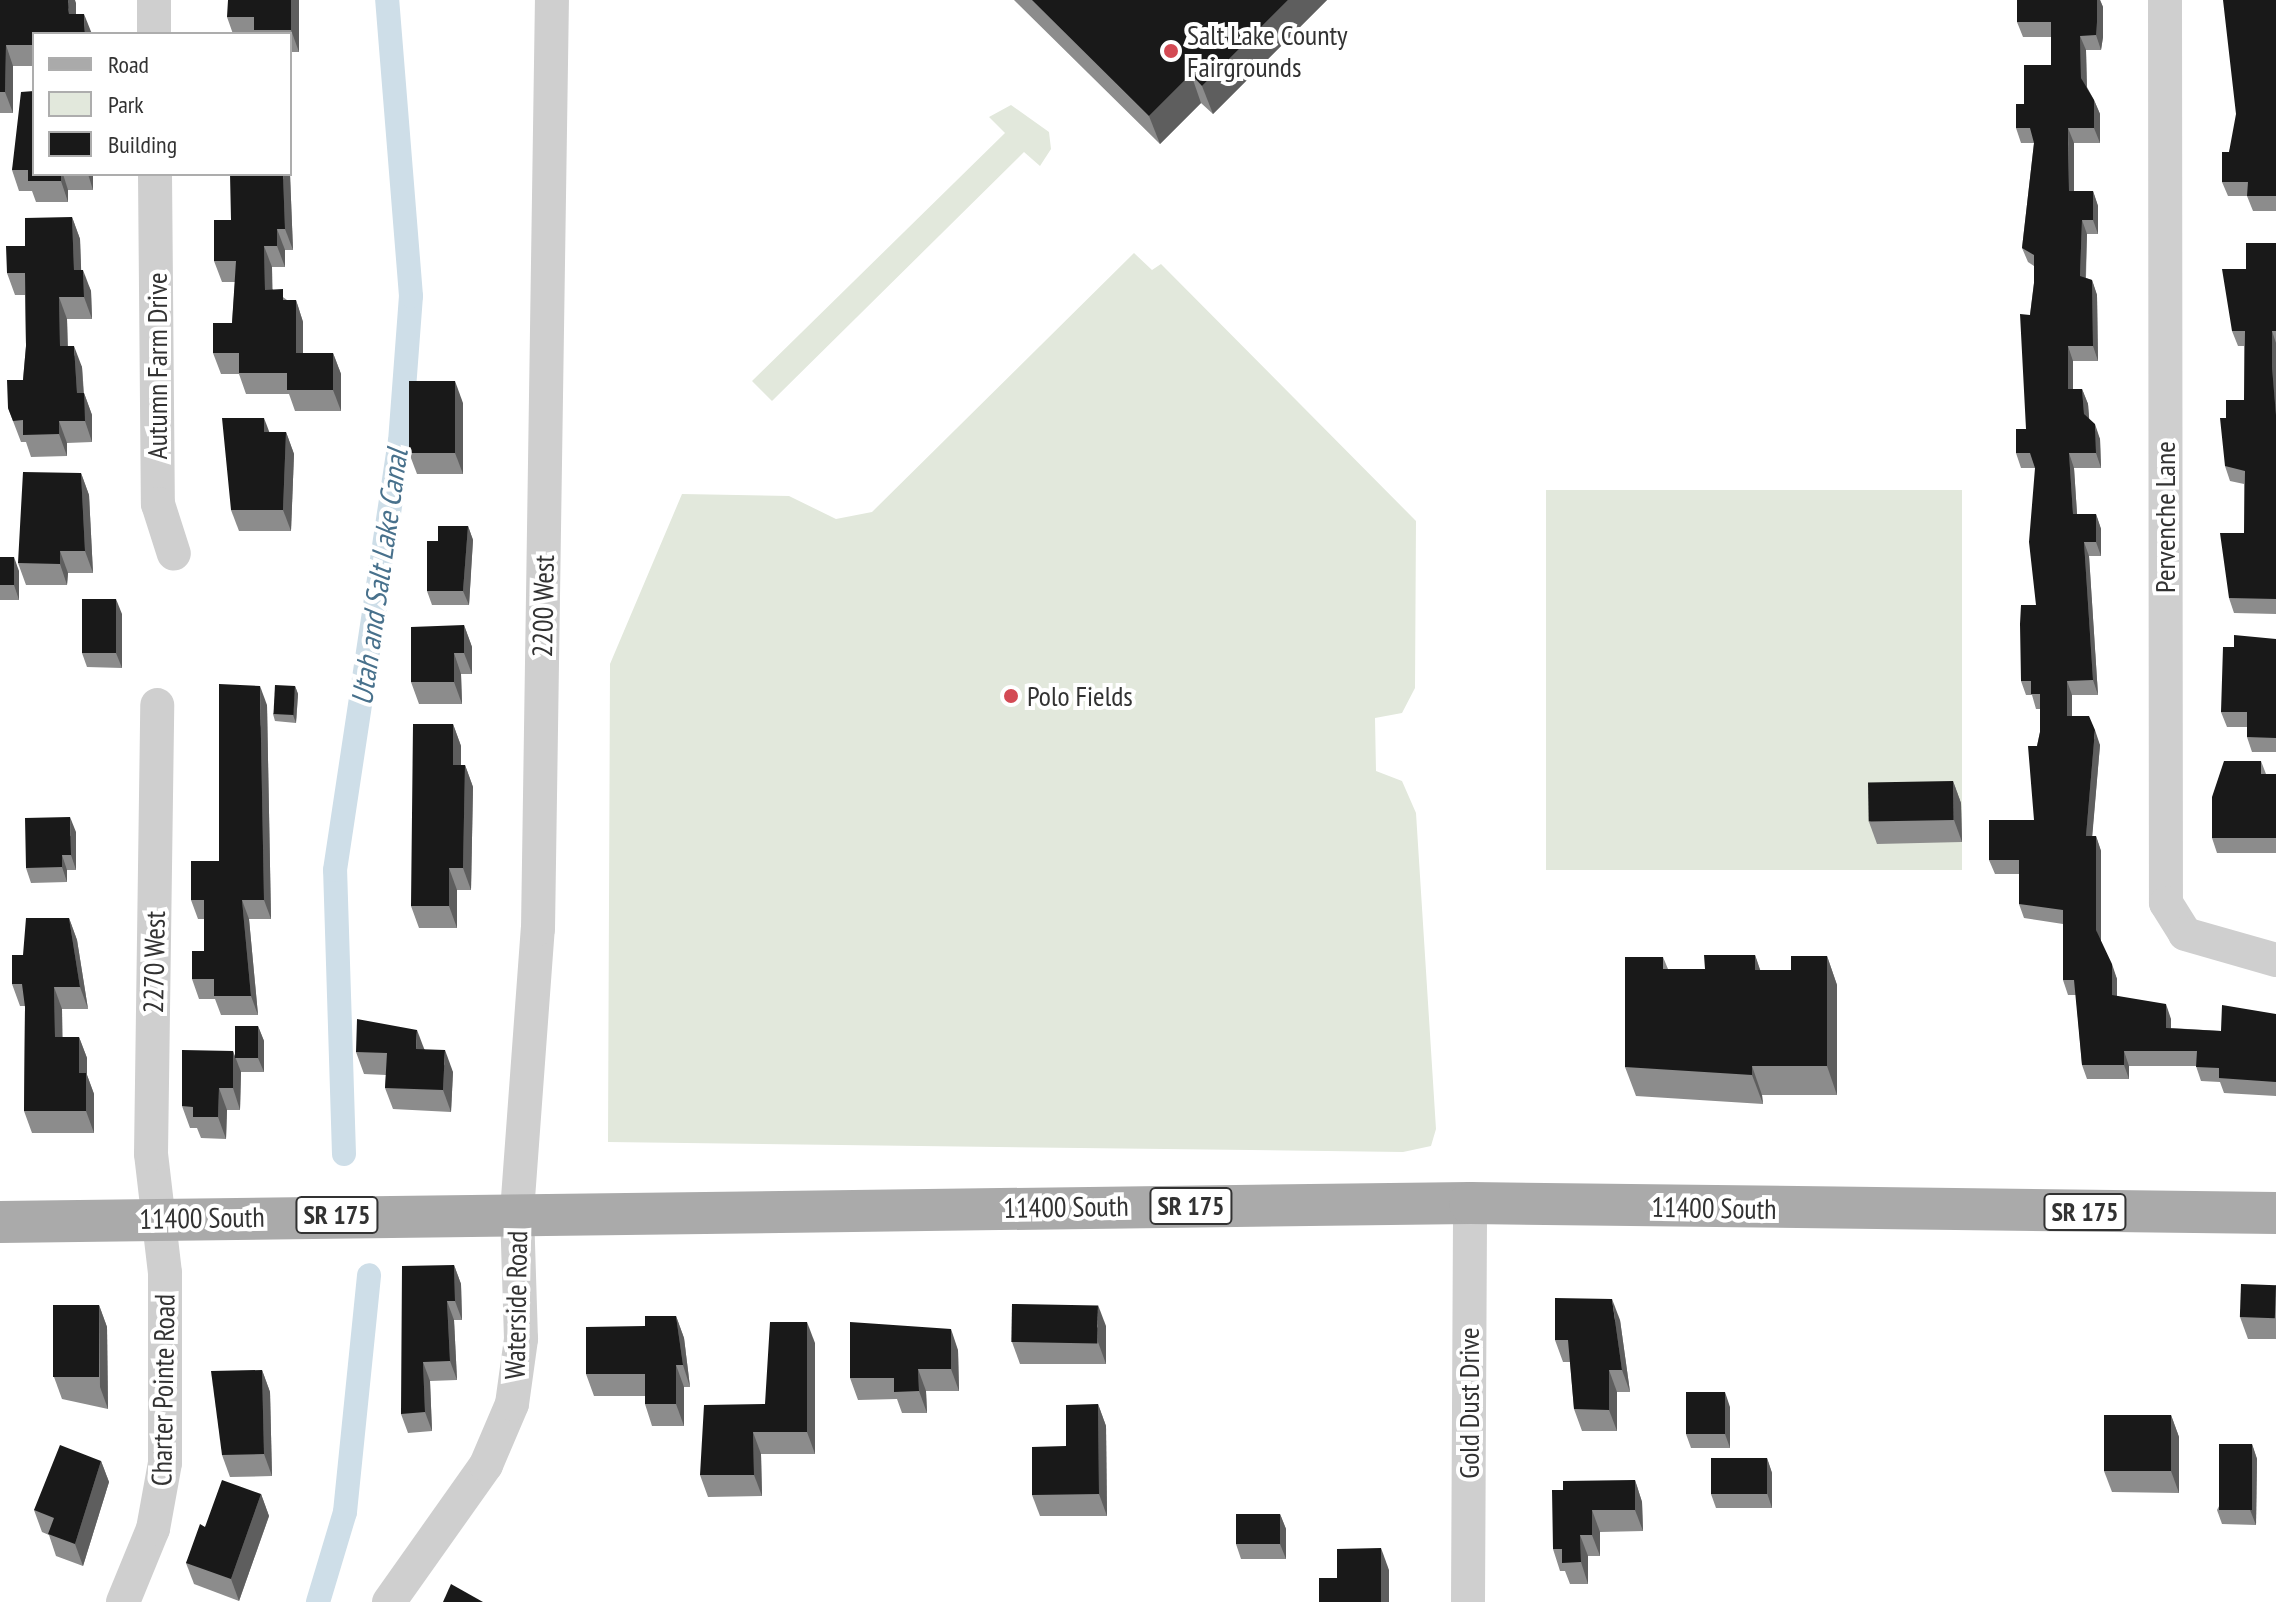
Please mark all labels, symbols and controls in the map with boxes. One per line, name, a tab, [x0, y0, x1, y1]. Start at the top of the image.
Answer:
place label: Salt Lake County Fairgrounds	[1187, 18, 1347, 84]
legend	[32, 32, 292, 176]
marker: Salt Lake County Fairgrounds	[1162, 42, 1180, 60]
text: Road	[108, 49, 149, 80]
text: Park	[108, 89, 144, 120]
text: Building	[108, 129, 177, 160]
street label: Autumn Farm Drive	[140, 272, 174, 460]
street label: Pervenche Lane	[2148, 441, 2182, 593]
water label: Utah and Salt Lake Canal	[343, 447, 415, 707]
street label: 2200 West	[525, 554, 561, 658]
place label: Polo Fields	[1027, 679, 1133, 713]
marker: Polo Fields	[1002, 687, 1020, 705]
street label: 2270 West	[136, 910, 172, 1014]
road number: SR 175	[1149, 1184, 1233, 1228]
street label: 11400 South	[1003, 1189, 1129, 1225]
street label: 11400 South	[1651, 1190, 1777, 1226]
road number: SR 175	[2043, 1190, 2127, 1234]
road number: SR 175	[295, 1193, 379, 1237]
street label: 11400 South	[139, 1200, 265, 1236]
street label: Waterside Road	[498, 1230, 534, 1380]
street label: Charter Pointe Road	[145, 1294, 181, 1486]
street label: Gold Dust Drive	[1452, 1327, 1486, 1479]

